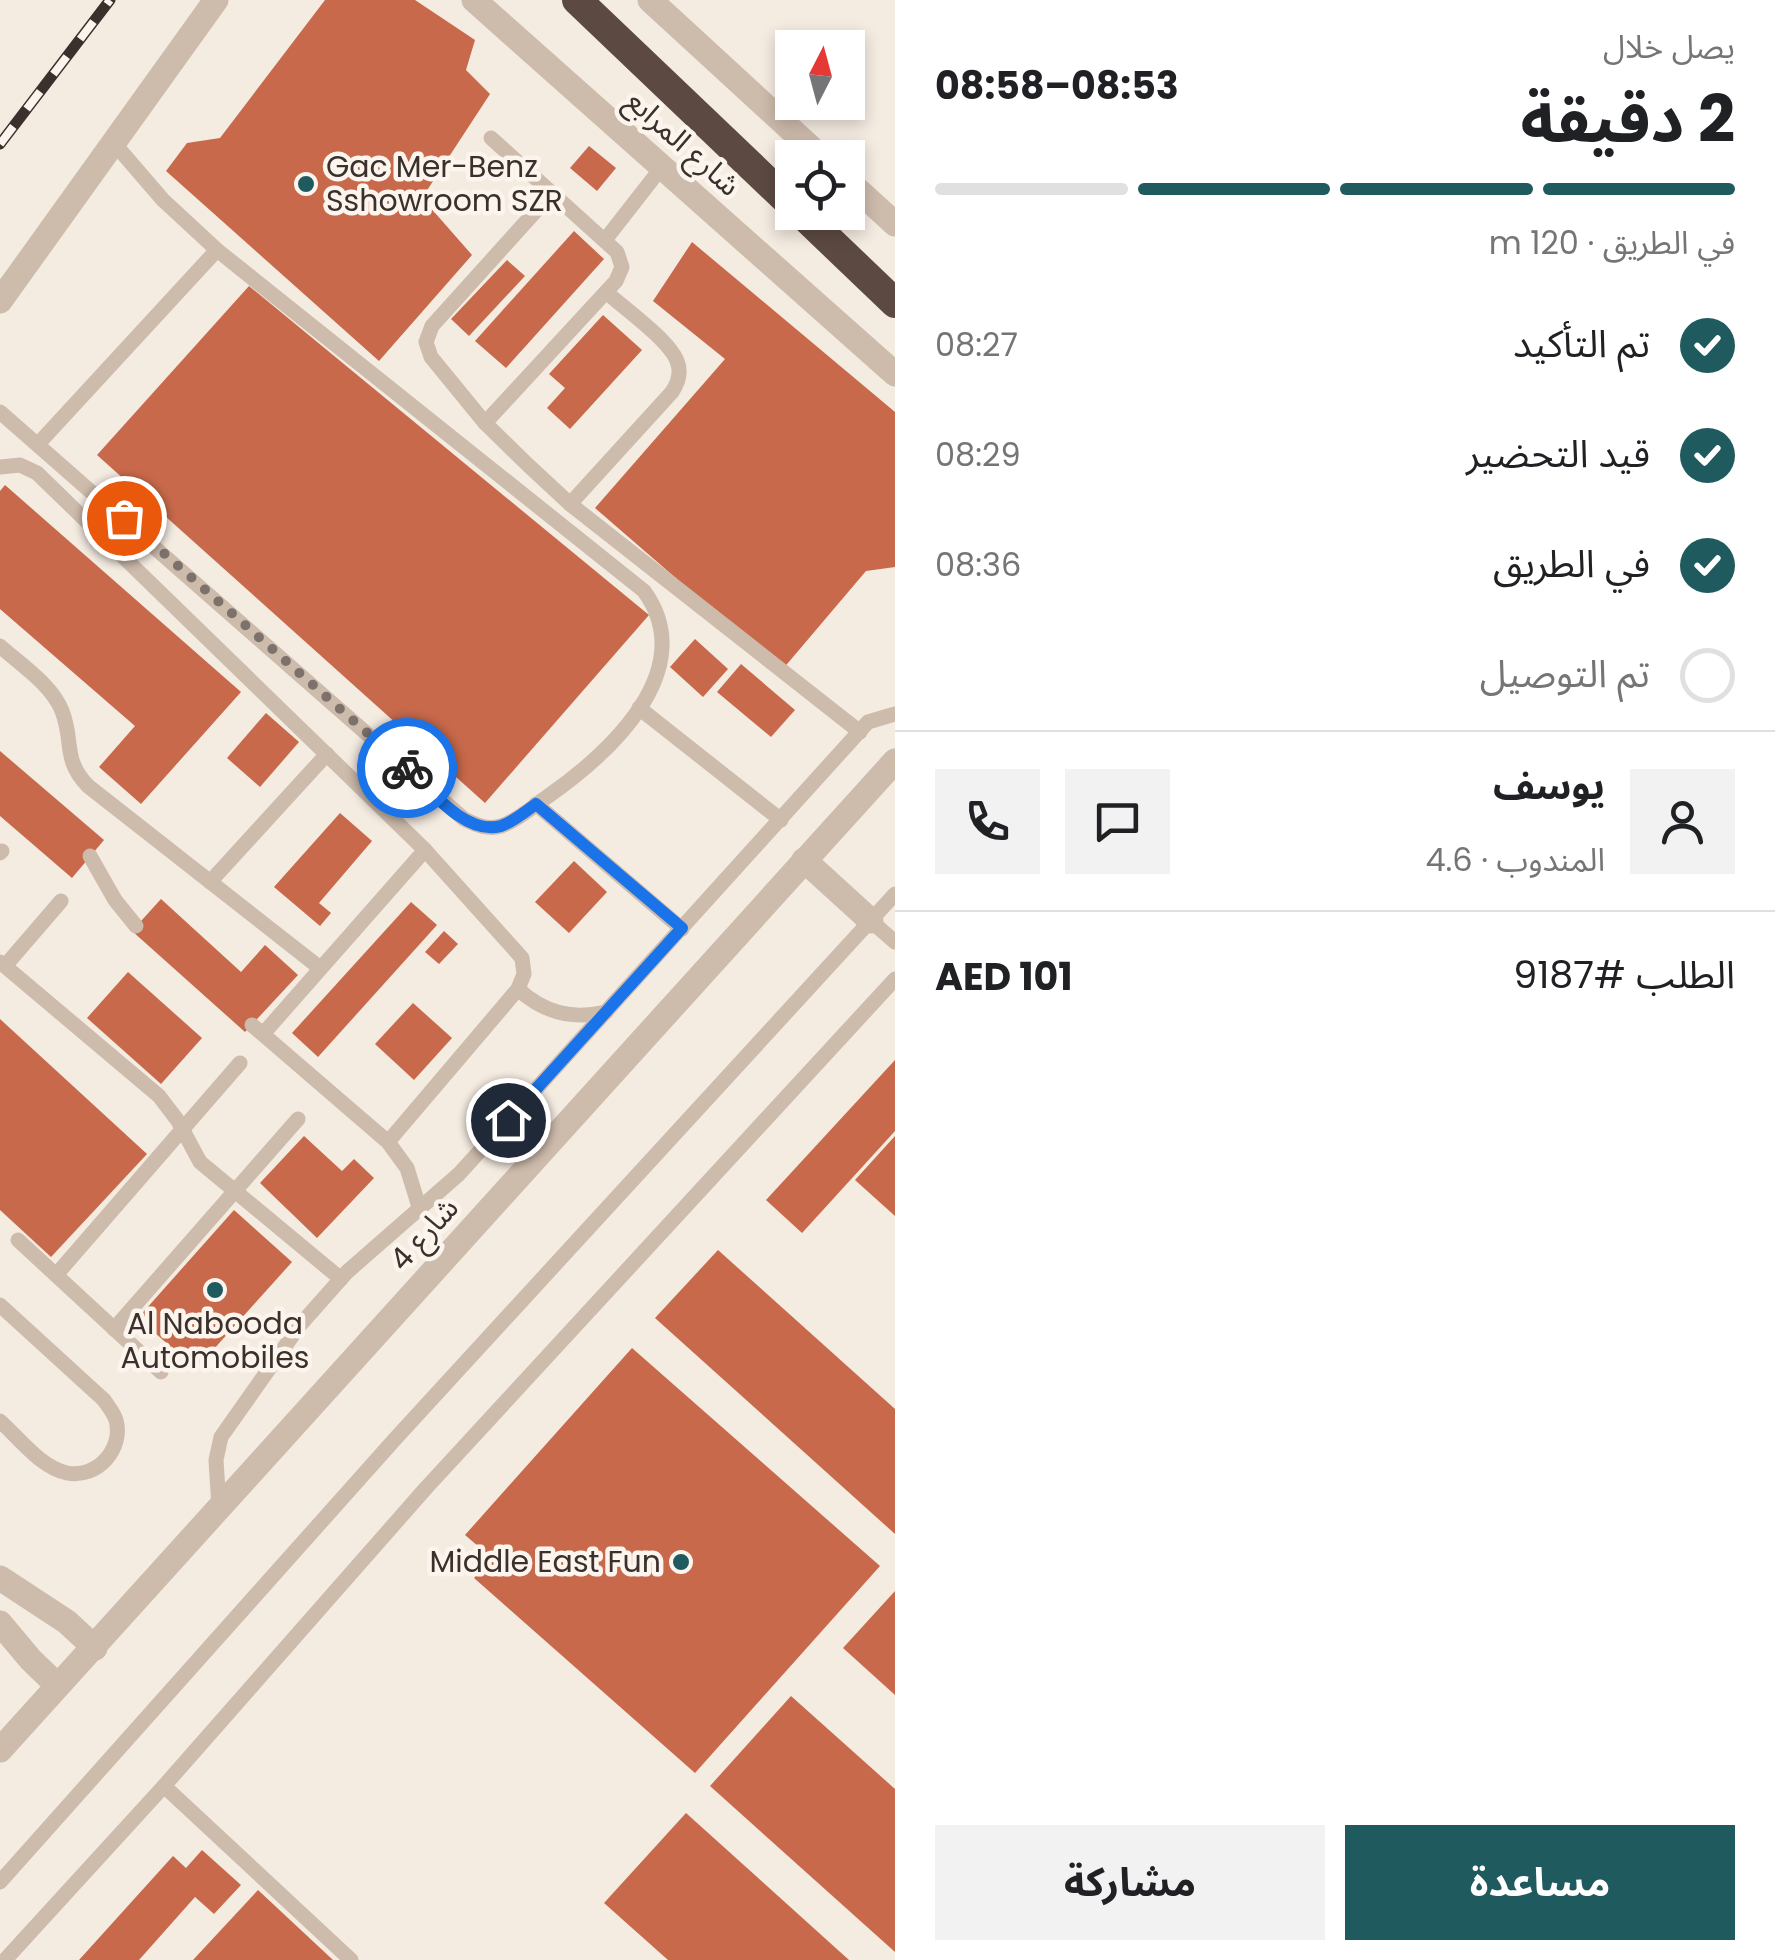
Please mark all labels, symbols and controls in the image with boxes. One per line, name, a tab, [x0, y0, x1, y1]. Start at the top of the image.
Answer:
text: يصل خلال	[1603, 24, 1735, 69]
north arrow	[775, 30, 865, 120]
map controls	[775, 30, 865, 230]
text: 08:53–08:58	[935, 59, 1179, 112]
text: 2 دقيقة	[1521, 74, 1735, 165]
street label: شارع المرابع	[616, 79, 750, 207]
button: locate	[775, 140, 865, 230]
place label: Gac Mer-Benz Sshowroom SZR	[326, 145, 563, 222]
marker: Gac Mer-Benz Sshowroom SZR	[295, 173, 317, 195]
text: في الطريق · 120 m	[1489, 220, 1735, 265]
text: تم التأكيد	[1513, 317, 1650, 370]
icon: check	[1680, 318, 1735, 373]
text: 08:27	[935, 322, 1018, 367]
text: قيد التحضير	[1466, 427, 1650, 480]
icon: check	[1680, 428, 1735, 483]
text: 08:29	[935, 432, 1021, 477]
pin	[82, 476, 167, 561]
icon: bag	[97, 491, 152, 546]
text: في الطريق	[1493, 537, 1650, 590]
icon: check	[1680, 538, 1735, 593]
text: 08:36	[935, 542, 1021, 587]
text: تم التوصيل	[1480, 647, 1650, 700]
courier	[357, 718, 457, 818]
icon: bike	[380, 741, 435, 796]
text: يوسف	[1493, 759, 1605, 812]
button: phone	[935, 769, 1040, 874]
button: chat	[1065, 769, 1170, 874]
button: person	[1630, 769, 1735, 874]
text: المندوب · 4.6	[1425, 837, 1605, 882]
text: الطلب #9187	[1513, 948, 1735, 1001]
text: AED 101	[935, 950, 1073, 1003]
pin	[466, 1078, 551, 1163]
icon: home	[481, 1093, 536, 1148]
street label: شارع 4	[379, 1188, 469, 1280]
marker: Al Nabooda Automobiles	[204, 1279, 226, 1301]
place label: Al Nabooda Automobiles	[121, 1302, 309, 1379]
place label: Middle East Fun	[429, 1540, 661, 1583]
marker: Middle East Fun	[670, 1551, 692, 1573]
button: مشاركة	[935, 1825, 1325, 1940]
button: مساعدة	[1345, 1825, 1735, 1940]

